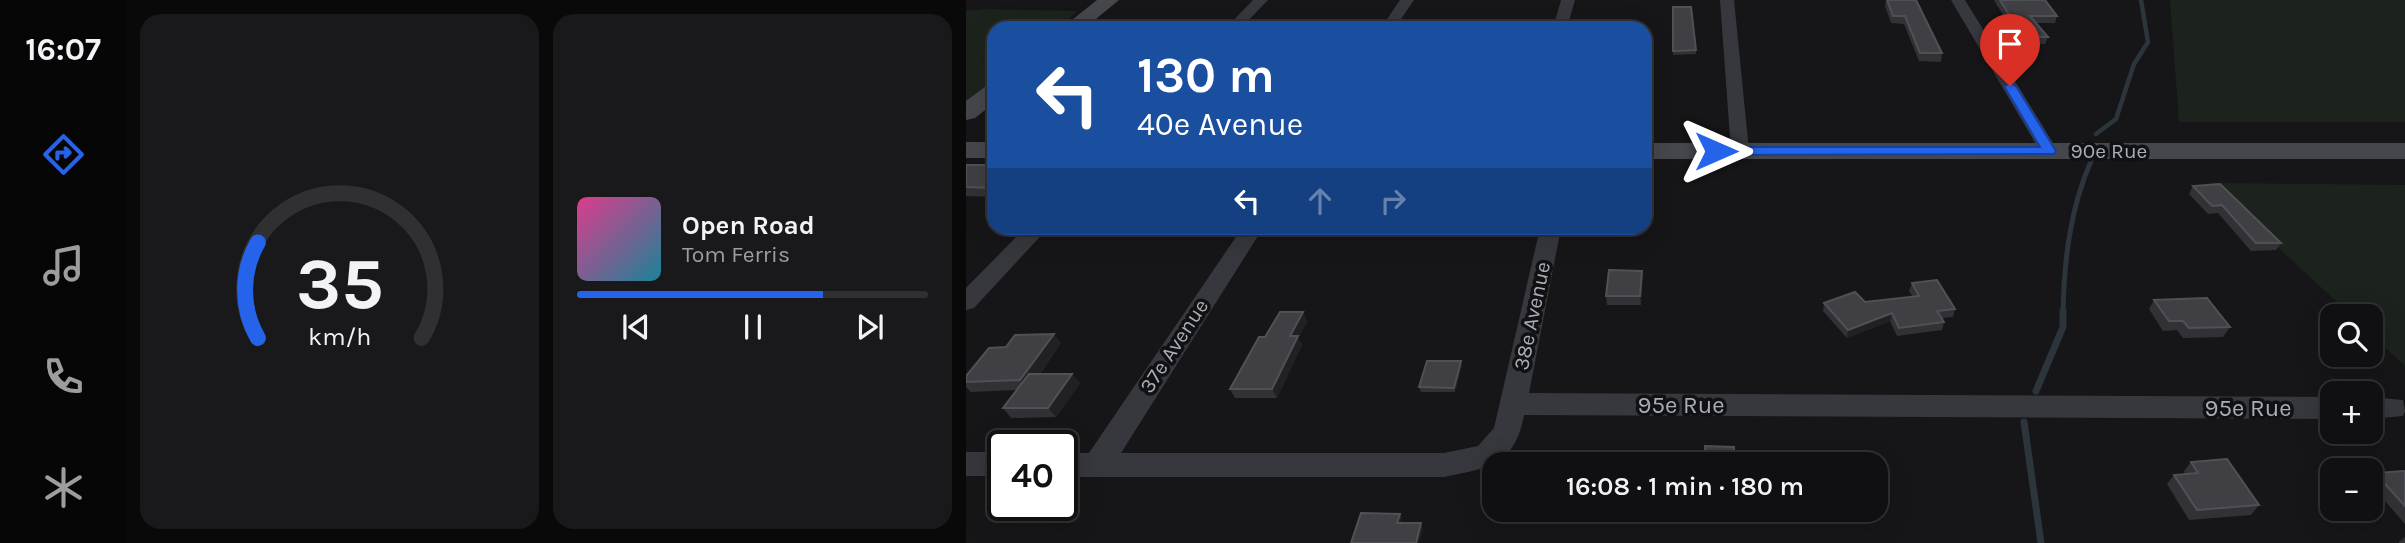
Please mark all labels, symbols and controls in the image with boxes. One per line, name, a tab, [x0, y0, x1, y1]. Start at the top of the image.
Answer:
pin	[1980, 14, 2040, 86]
icon: arrive	[1991, 25, 2029, 63]
text: 16:07	[25, 31, 101, 68]
text: 130 m	[1137, 47, 1275, 104]
icon: left	[1022, 49, 1113, 140]
text: 40e Avenue	[1137, 106, 1303, 143]
position arrow	[1679, 114, 1753, 188]
icon: directions	[39, 130, 88, 179]
street label: 90e Rue	[2071, 139, 2147, 163]
icon: left	[1228, 182, 1266, 220]
icon: ahead	[1301, 182, 1339, 220]
icon: right	[1374, 182, 1412, 220]
text: Open Road	[682, 210, 815, 241]
icon: music	[39, 241, 88, 290]
text: 35	[296, 241, 383, 326]
text: Tom Ferris	[682, 241, 790, 268]
street label: 38e Avenue	[1509, 260, 1555, 372]
street label: 37e Avenue	[1135, 295, 1213, 397]
map controls	[2320, 304, 2383, 521]
button: search	[2320, 304, 2383, 367]
icon: previous	[617, 308, 655, 346]
icon: pause	[734, 308, 772, 346]
icon: next	[851, 308, 889, 346]
text: km/h	[308, 321, 371, 350]
icon: phone	[39, 352, 88, 401]
button: +	[2320, 381, 2383, 444]
street label: 95e Rue	[1637, 391, 1725, 419]
street label: 95e Rue	[2204, 394, 2292, 422]
speed limit sign: 40	[987, 430, 1078, 521]
button: −	[2320, 458, 2383, 521]
icon: climate	[39, 463, 88, 512]
text: 16:08 · 1 min · 180 m	[1566, 471, 1804, 502]

